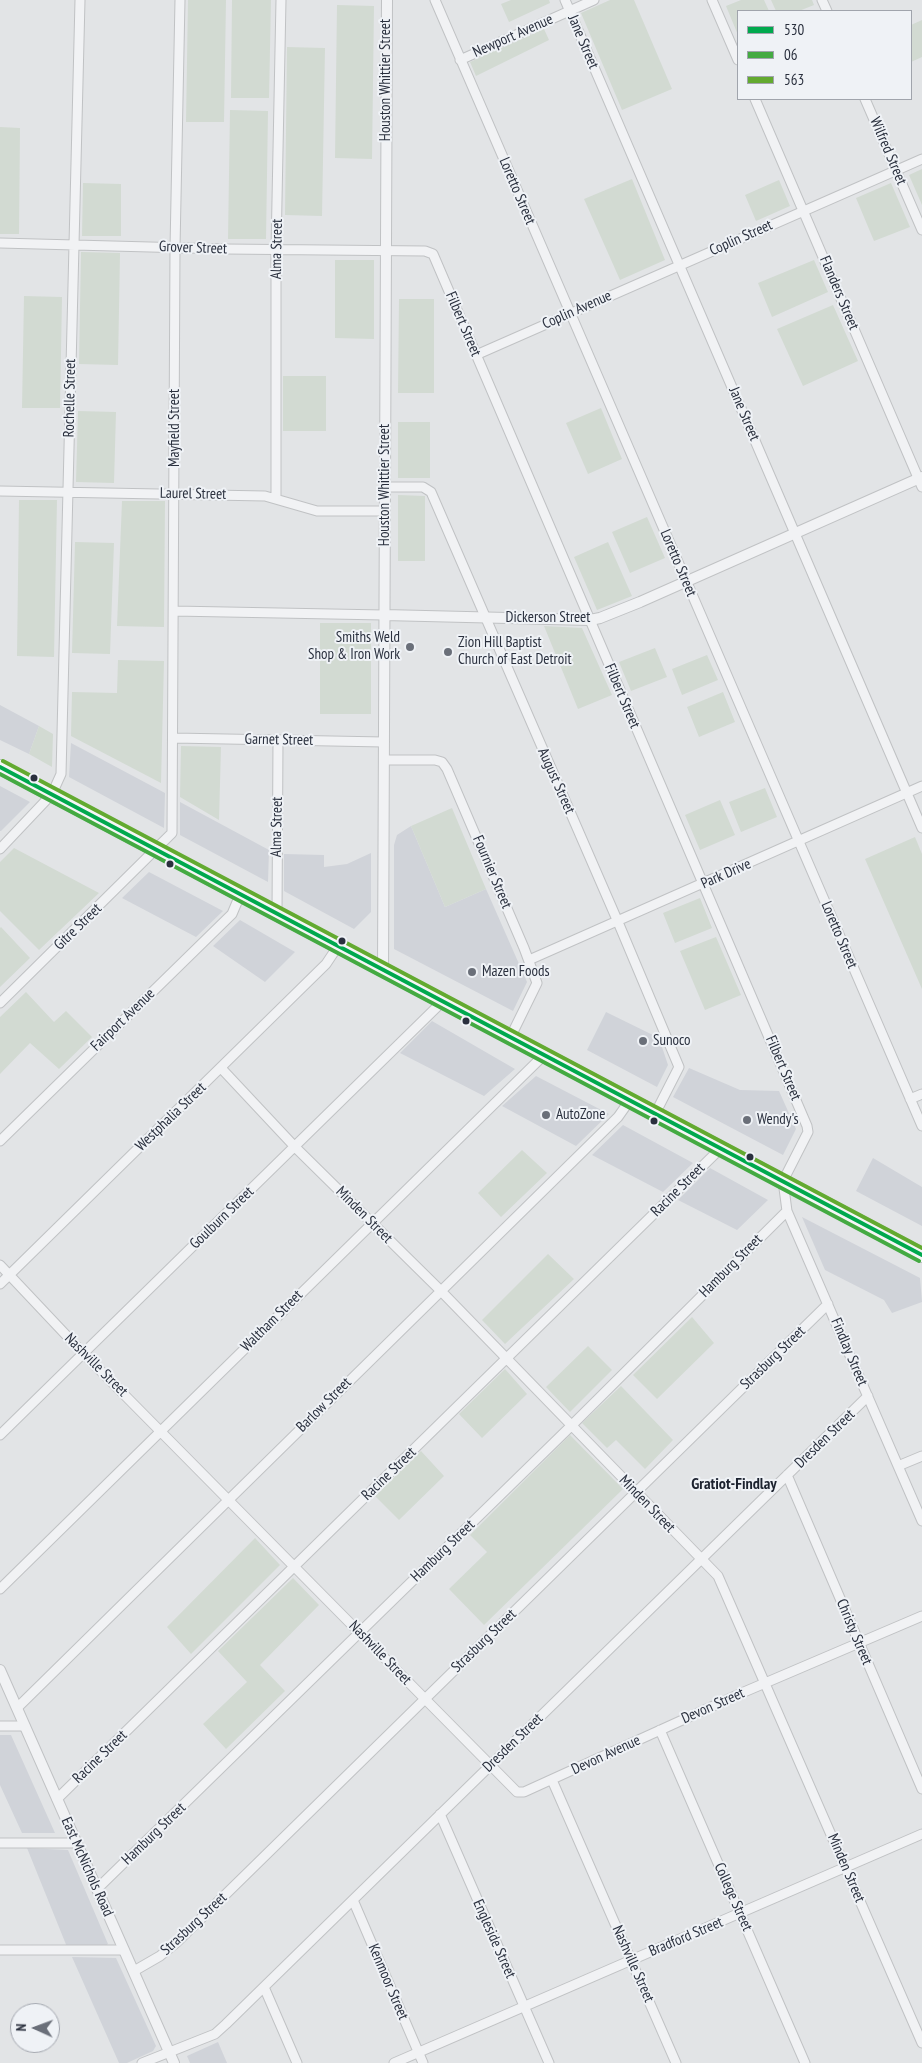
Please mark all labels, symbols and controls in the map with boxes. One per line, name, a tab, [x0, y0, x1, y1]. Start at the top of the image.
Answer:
street label: Newport Avenue	[470, 10, 556, 62]
legend	[737, 10, 912, 100]
street label: Jane Street	[564, 12, 602, 72]
street label: Houston Whittier Street	[377, 19, 395, 141]
text: 530	[784, 20, 804, 39]
text: 06	[784, 45, 798, 64]
text: 563	[784, 70, 804, 89]
street label: Wilfred Street	[866, 114, 910, 188]
street label: Loretto Street	[495, 155, 539, 227]
street label: Coplin Street	[707, 216, 775, 260]
street label: Alma Street	[267, 219, 287, 279]
street label: Grover Street	[159, 238, 227, 258]
street label: Flanders Street	[815, 253, 863, 333]
street label: Coplin Avenue	[540, 287, 614, 333]
street label: Filbert Street	[441, 289, 485, 359]
street label: Rochelle Street	[60, 359, 80, 437]
street label: Jane Street	[725, 384, 763, 444]
street label: Mayfield Street	[166, 389, 184, 467]
street label: Houston Whittier Street	[376, 424, 394, 546]
street label: Laurel Street	[160, 484, 226, 504]
street label: Loretto Street	[656, 527, 700, 599]
street label: Dickerson Street	[506, 609, 590, 627]
place label: Smiths Weld Shop & Iron Work	[308, 629, 400, 664]
place label: Zion Hill Baptist Church of East Detroit	[458, 634, 572, 669]
marker: Smiths Weld Shop & Iron Work	[404, 641, 416, 653]
marker: Zion Hill Baptist Church of East Detroit	[442, 646, 454, 658]
street label: Filbert Street	[600, 661, 644, 731]
street label: Garnet Street	[245, 730, 313, 750]
street label: August Street	[534, 745, 578, 817]
unlabelled marker	[29, 773, 39, 783]
street label: Alma Street	[267, 797, 287, 857]
street label: Fournier Street	[469, 833, 515, 911]
street label: Park Drive	[698, 855, 754, 893]
unlabelled marker	[165, 859, 175, 869]
street label: Loretto Street	[817, 899, 861, 971]
street label: Gitre Street	[50, 900, 106, 954]
unlabelled marker	[337, 936, 347, 946]
place label: Mazen Foods	[482, 963, 549, 981]
marker: Mazen Foods	[466, 966, 478, 978]
street label: Fairport Avenue	[87, 985, 159, 1055]
unlabelled marker	[461, 1016, 471, 1026]
place label: Sunoco	[653, 1032, 691, 1050]
street label: Filbert Street	[761, 1033, 805, 1103]
marker: Sunoco	[637, 1035, 649, 1047]
street label: Westphalia Street	[132, 1079, 210, 1155]
place label: AutoZone	[556, 1106, 605, 1124]
marker: AutoZone	[540, 1109, 552, 1121]
place label: Wendy's	[757, 1111, 798, 1129]
marker: Wendy's	[741, 1114, 753, 1126]
unlabelled marker	[649, 1116, 659, 1126]
unlabelled marker	[745, 1152, 755, 1162]
street label: Racine Street	[647, 1159, 709, 1221]
street label: Goulburn Street	[186, 1183, 258, 1253]
street label: Minden Street	[332, 1183, 396, 1247]
street label: Hamburg Street	[696, 1231, 766, 1301]
street label: Waltham Street	[237, 1286, 307, 1356]
street label: Findlay Street	[827, 1315, 871, 1389]
street label: Strasburg Street	[737, 1323, 809, 1393]
street label: Nashville Street	[61, 1330, 131, 1400]
street label: Barlow Street	[293, 1374, 355, 1436]
street label: Dresden Street	[791, 1406, 859, 1472]
street label: Racine Street	[358, 1444, 420, 1504]
street label: Minden Street	[615, 1472, 679, 1536]
district label: Gratiot-Findlay	[691, 1474, 777, 1494]
street label: Hamburg Street	[407, 1516, 479, 1586]
street label: Christy Street	[832, 1596, 876, 1668]
street label: Strasburg Street	[448, 1606, 520, 1676]
street label: Nashville Street	[345, 1617, 415, 1689]
street label: Devon Street	[679, 1684, 747, 1728]
street label: Dresden Street	[479, 1710, 547, 1776]
street label: Racine Street	[69, 1727, 131, 1787]
street label: Devon Avenue	[569, 1731, 643, 1779]
street label: Hamburg Street	[118, 1799, 190, 1869]
street label: East McNichols Road	[57, 1815, 117, 1919]
street label: Minden Street	[823, 1831, 869, 1905]
street label: College Street	[710, 1860, 756, 1934]
street label: Strasburg Street	[157, 1889, 231, 1959]
street label: Engleside Street	[469, 1897, 519, 1981]
street label: Bradford Street	[646, 1913, 726, 1961]
street label: Nashville Street	[608, 1923, 658, 2005]
street label: Kenmoor Street	[364, 1941, 412, 2023]
north arrow	[10, 2003, 60, 2053]
text: N	[12, 2023, 30, 2032]

